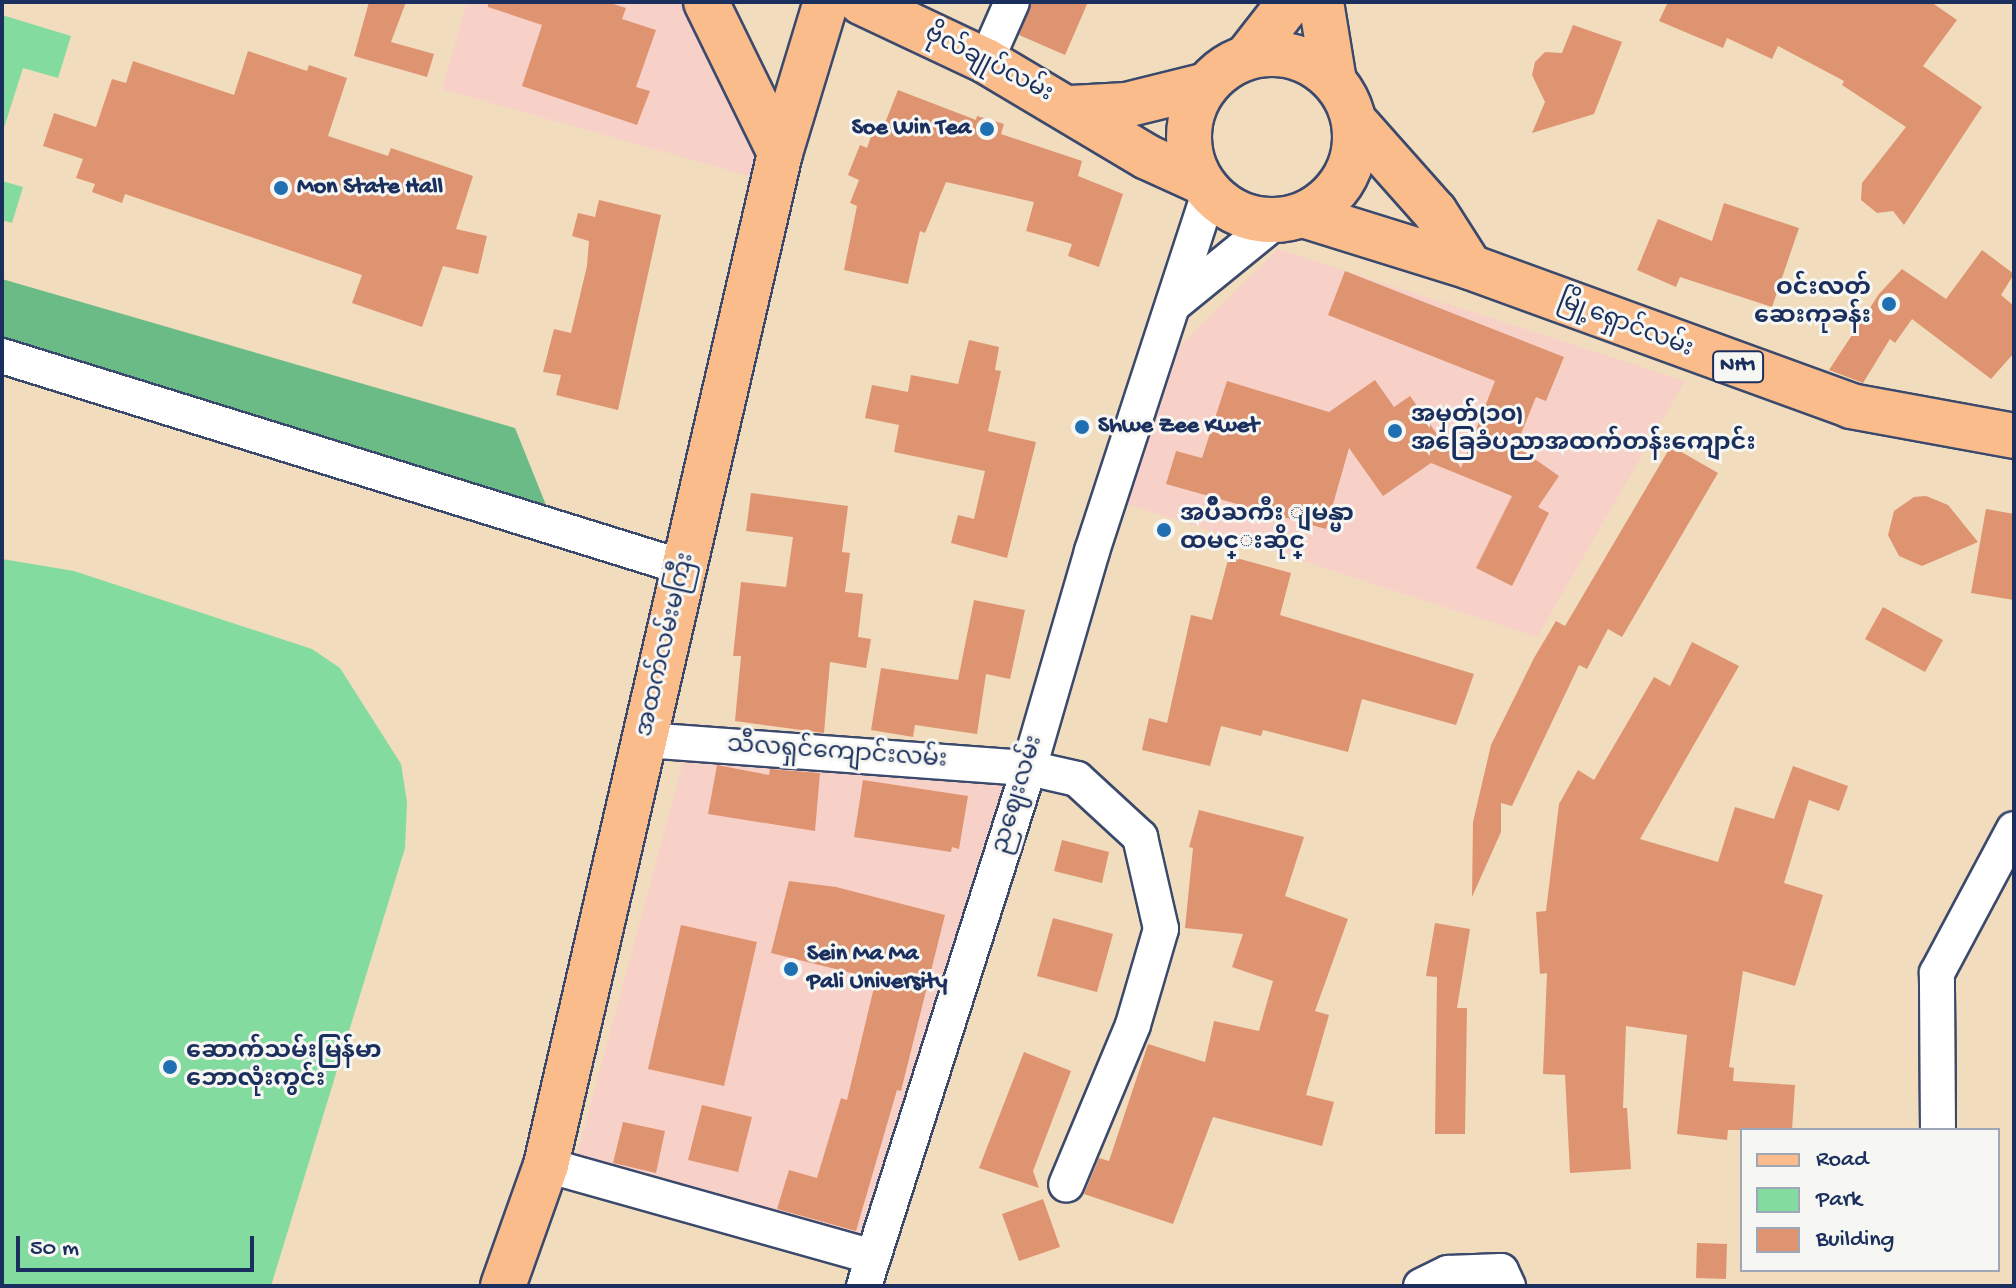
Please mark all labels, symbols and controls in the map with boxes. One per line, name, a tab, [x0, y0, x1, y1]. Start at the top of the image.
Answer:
street label: ဗိုလ်ချုပ်လမ်း	[919, 20, 1057, 110]
place label: Soe Win Tea	[852, 115, 971, 143]
marker: Soe Win Tea	[978, 120, 996, 138]
place label: Mon State Hall	[297, 174, 443, 202]
marker: Mon State Hall	[272, 179, 290, 197]
place label: ဝင်းလတ် ဆေးကုခန်း	[1754, 276, 1871, 332]
street label: မြို့ရှောင်လမ်း	[1553, 287, 1697, 365]
marker: ဝင်းလတ် ဆေးကုခန်း	[1878, 293, 1900, 315]
road number: NH1	[1712, 349, 1764, 385]
place label: အမှတ်(၁၀) အခြေခံပညာအထက်တန်းကျောင်း	[1411, 403, 1756, 459]
place label: Shwe Zee Kwet	[1098, 413, 1259, 441]
marker: Shwe Zee Kwet	[1073, 418, 1091, 436]
marker: အမှတ်(၁၀) အခြေခံပညာအထက်တန်းကျောင်း	[1386, 422, 1404, 440]
place label: အပ်ိဳႀကီး ျမန္မာ ထမင္းဆိုင္	[1180, 502, 1353, 558]
marker: အပ်ိဳႀကီး ျမန္မာ ထမင္းဆိုင္	[1155, 521, 1173, 539]
street label: အထက်လမ်းမကြီး	[632, 550, 702, 740]
street label: သီလရှင်ကျောင်းလမ်း	[726, 732, 948, 776]
street label: ညဈေးလမ်း	[987, 732, 1051, 858]
place label: Sein Ma Ma Pali University	[807, 941, 947, 997]
marker: Sein Ma Ma Pali University	[782, 960, 800, 978]
place label: ဆောက်သမ်းမြန်မာ ဘောလုံးကွင်း	[186, 1039, 382, 1095]
marker: ဆောက်သမ်းမြန်မာ ဘောလုံးကွင်း	[161, 1058, 179, 1076]
legend	[1740, 1128, 2000, 1272]
text: Road	[1816, 1146, 1868, 1175]
text: Park	[1816, 1186, 1862, 1215]
scale bar	[20, 1220, 258, 1270]
text: Building	[1816, 1226, 1894, 1255]
text: 50 m	[30, 1235, 79, 1264]

